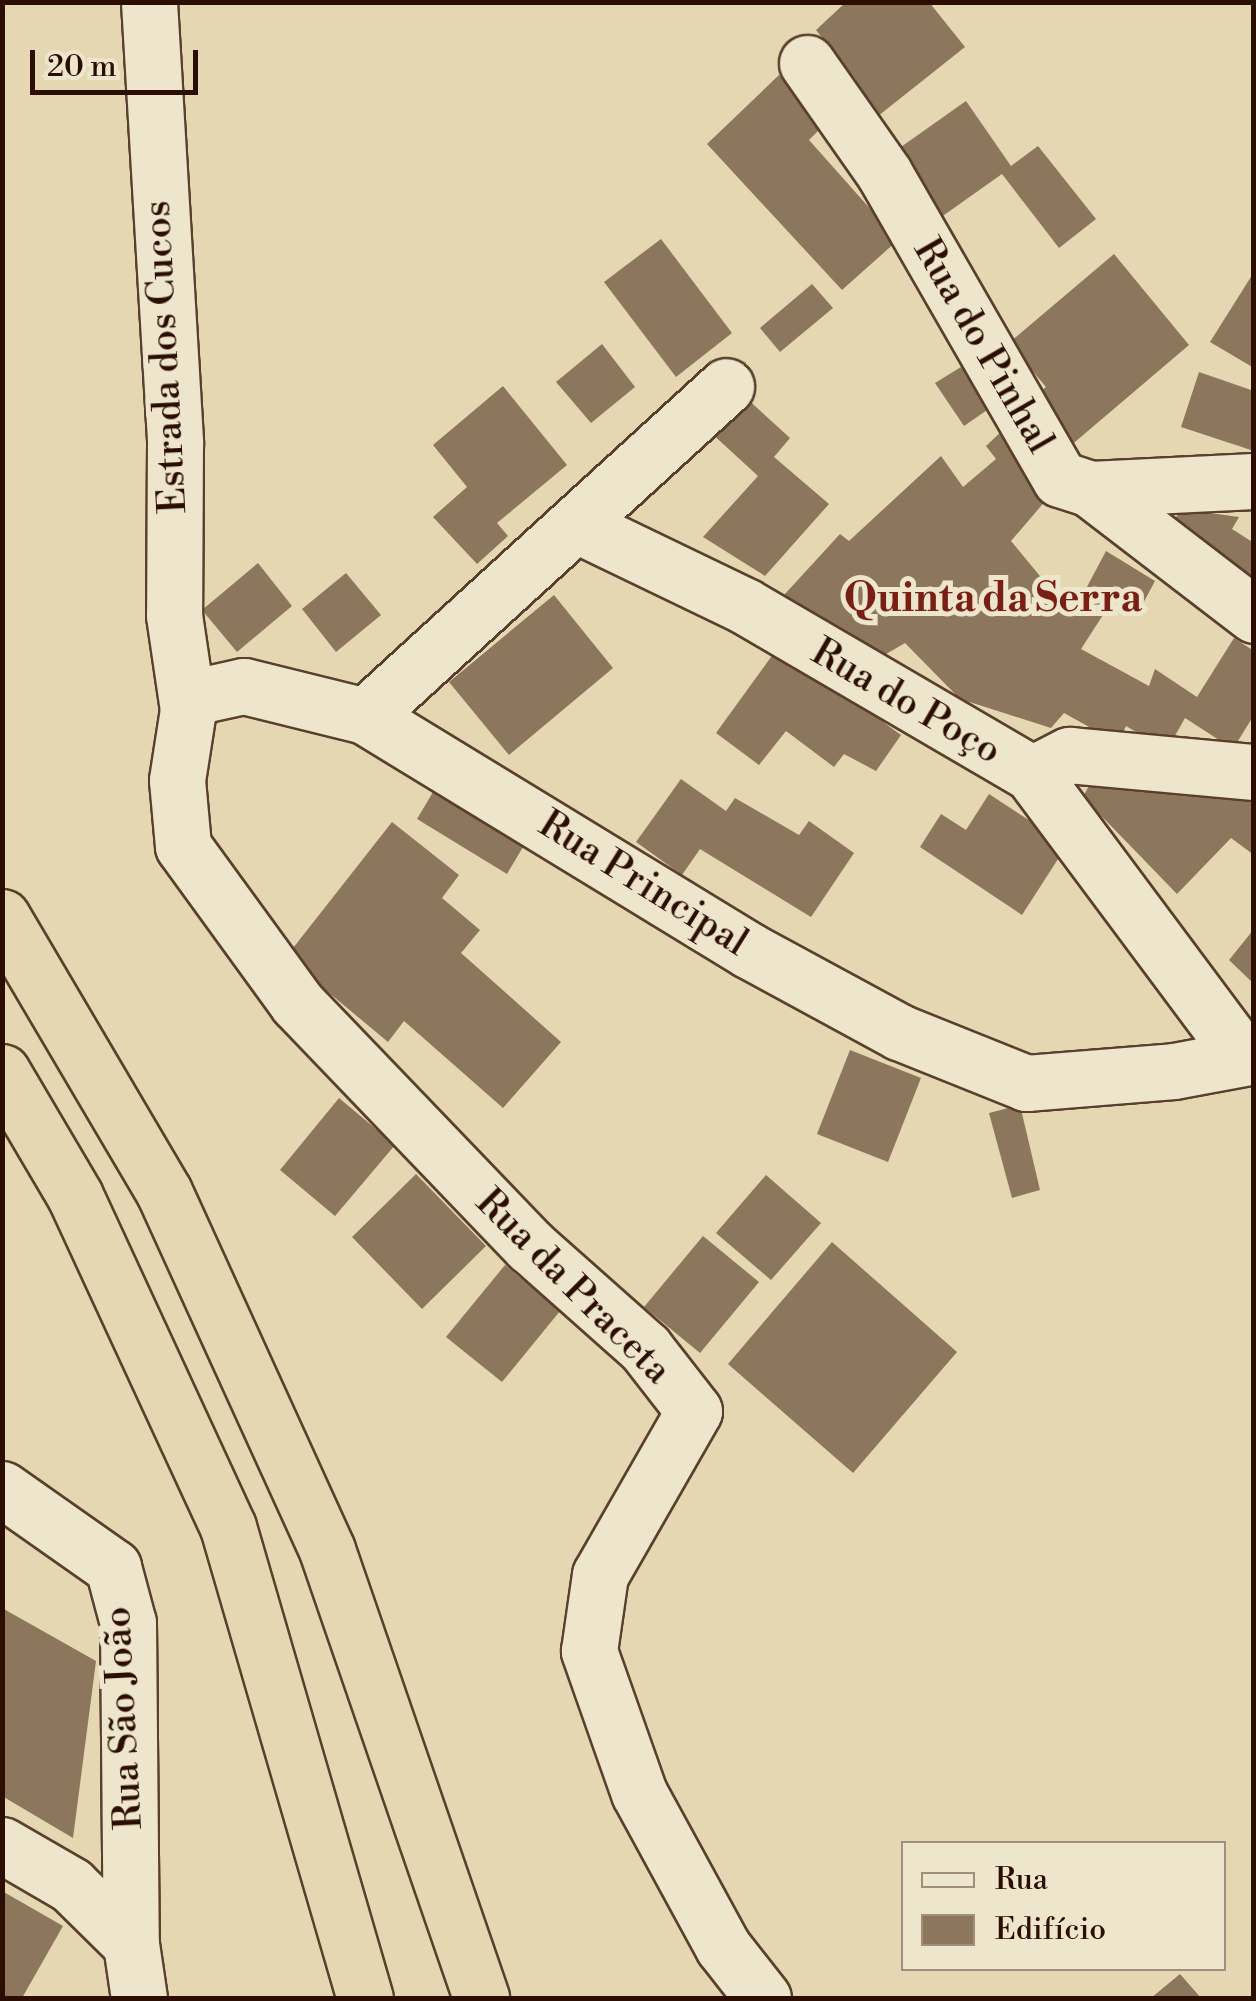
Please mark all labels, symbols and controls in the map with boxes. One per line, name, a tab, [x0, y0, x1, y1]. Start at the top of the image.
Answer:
scale bar	[35, 30, 202, 92]
text: 20 m	[47, 48, 116, 86]
street label: Estrada dos Cucos	[135, 199, 197, 515]
street label: Rua do Pinhal	[903, 231, 1063, 461]
district label: Quinta da Serra	[844, 575, 1142, 623]
street label: Rua do Poço	[803, 629, 1009, 775]
street label: Rua Principal	[530, 802, 756, 966]
street label: Rua da Praceta	[466, 1180, 680, 1394]
street label: Rua São João	[95, 1605, 153, 1831]
legend	[901, 1841, 1226, 1971]
text: Rua	[995, 1861, 1048, 1899]
text: Edifício	[995, 1911, 1106, 1949]

